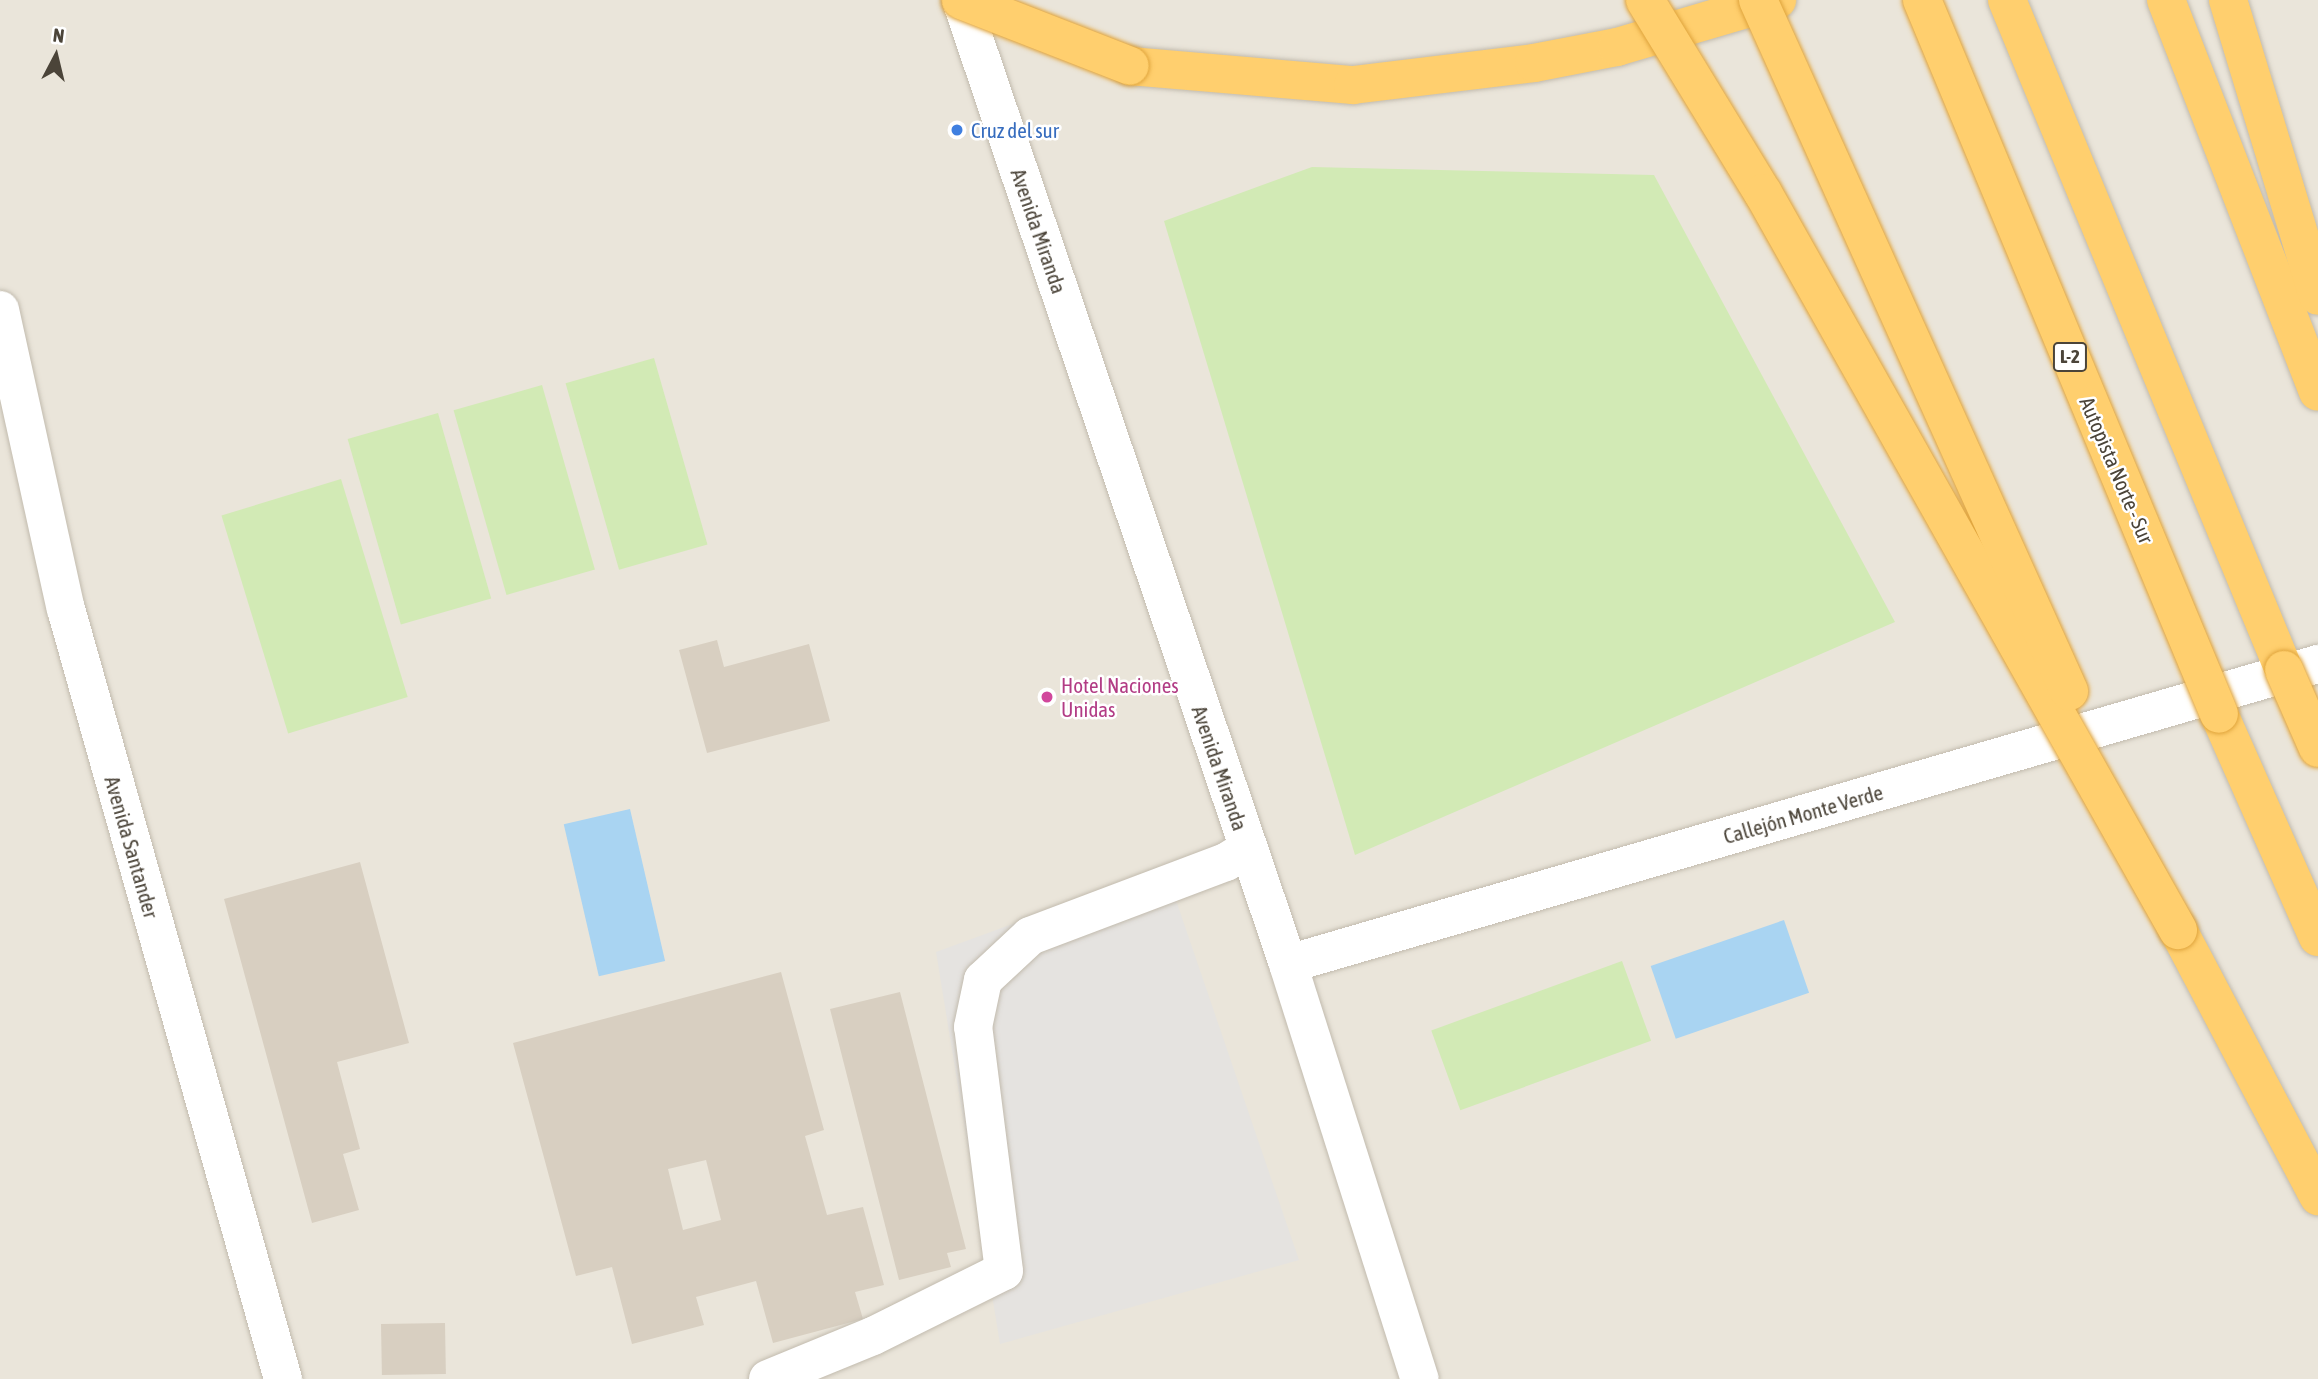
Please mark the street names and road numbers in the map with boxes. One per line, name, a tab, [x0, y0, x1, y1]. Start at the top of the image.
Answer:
street label: Avenida Miranda	[1006, 165, 1072, 297]
road number: L-2	[2052, 342, 2088, 372]
street label: Autopista Norte - Sur	[2075, 393, 2159, 547]
street label: Avenida Miranda	[1187, 702, 1253, 834]
street label: Avenida Santander	[100, 773, 164, 921]
street label: Callejón Monte Verde	[1720, 779, 1886, 849]

